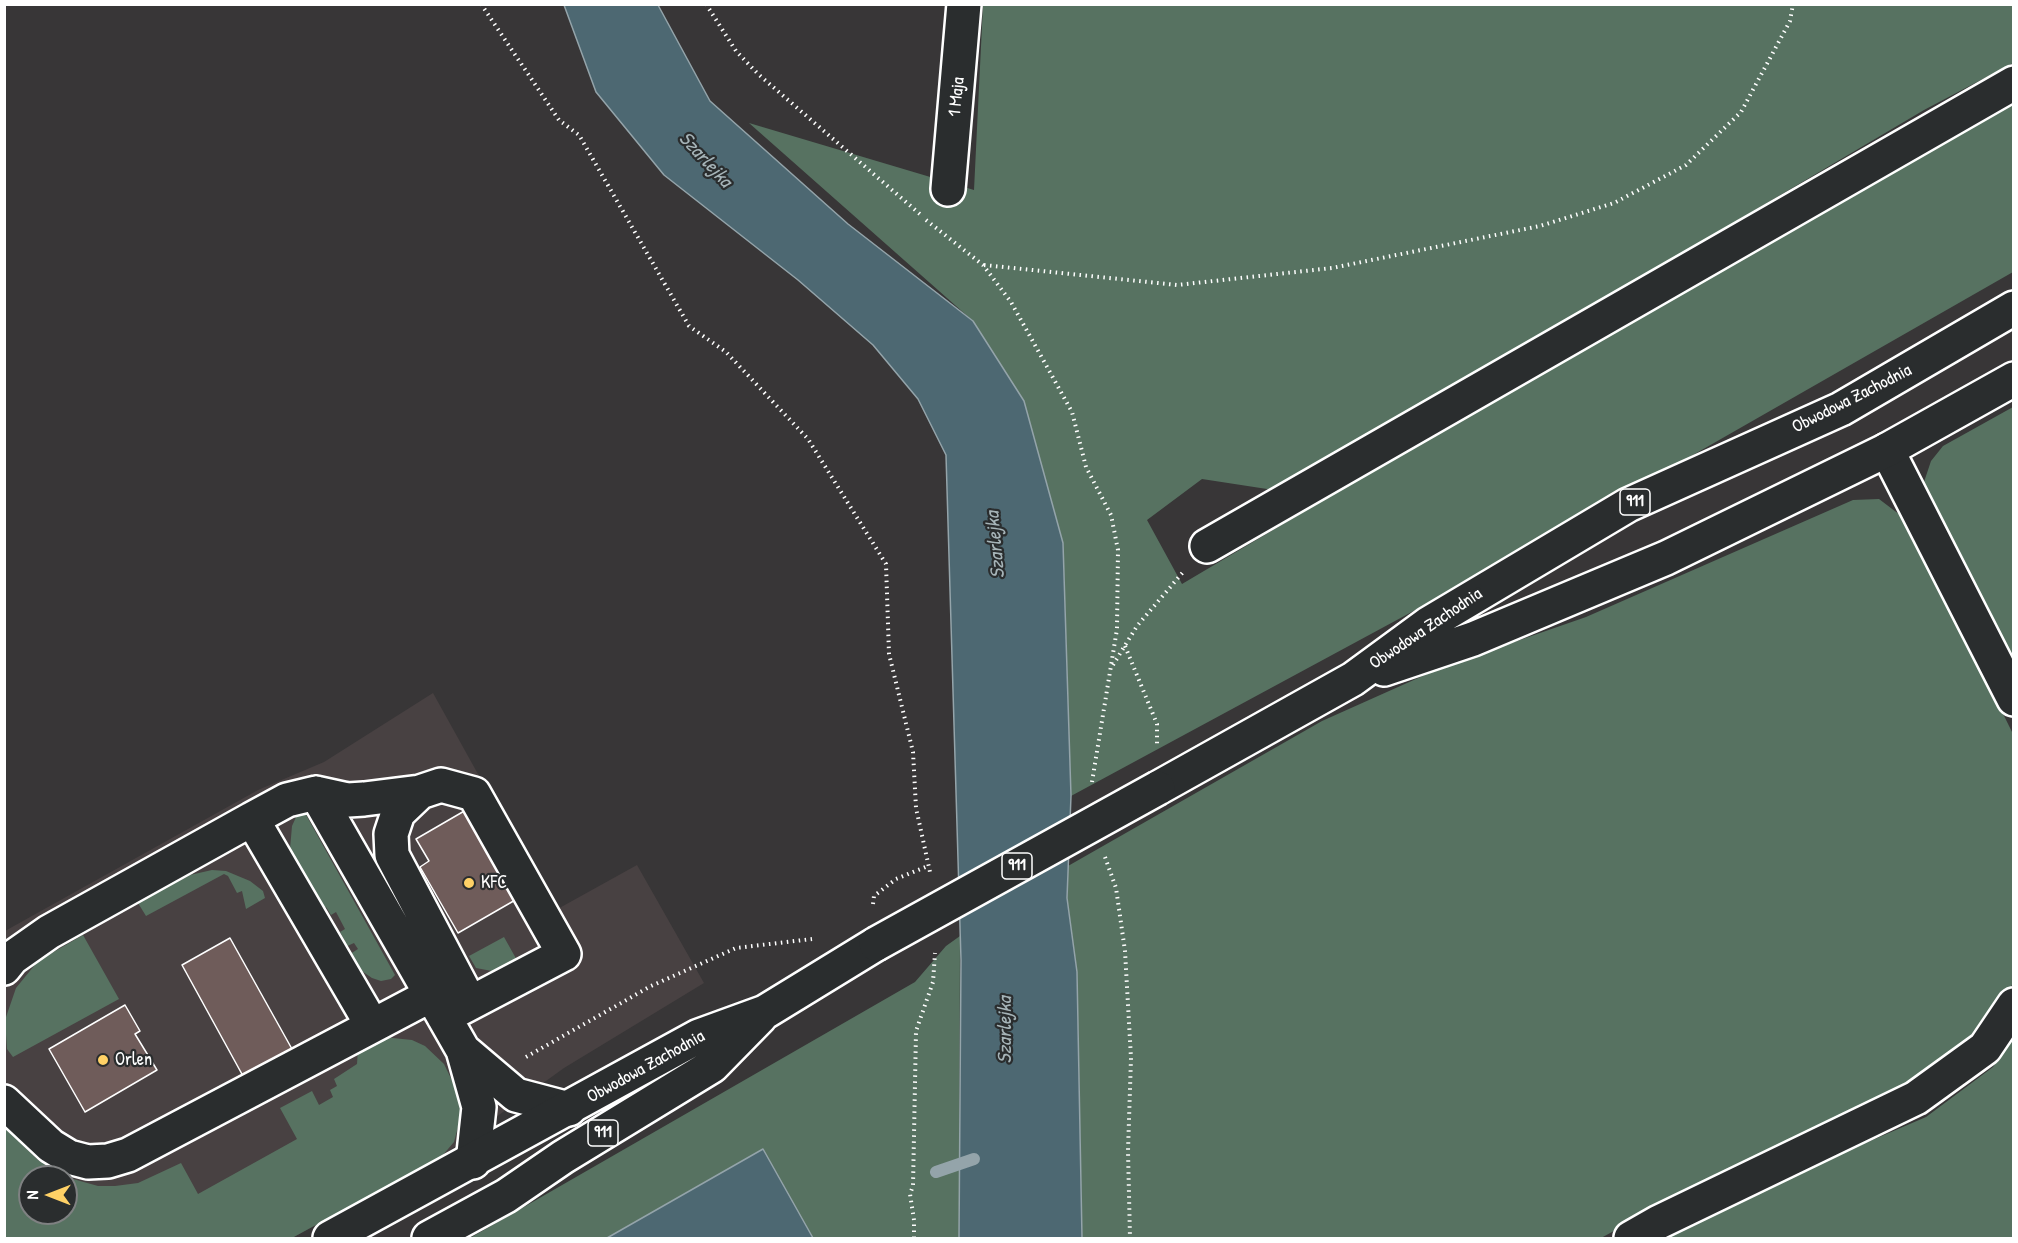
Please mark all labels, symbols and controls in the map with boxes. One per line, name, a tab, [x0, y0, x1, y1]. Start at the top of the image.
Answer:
street label: 1 Maja	[944, 76, 970, 118]
water label: Szarlejka	[673, 127, 737, 193]
street label: Obwodowa Zachodnia	[1789, 360, 1915, 438]
road number: 911	[1620, 489, 1650, 515]
water label: Szarlejka	[981, 510, 1011, 580]
street label: Obwodowa Zachodnia	[1366, 583, 1486, 675]
road number: 911	[1002, 853, 1032, 879]
place label: KFC	[481, 872, 507, 894]
marker: KFC	[462, 876, 476, 890]
water label: Szarlejka	[994, 996, 1018, 1064]
street label: Obwodowa Zachodnia	[583, 1026, 709, 1108]
place label: Orlen	[115, 1049, 152, 1071]
marker: Orlen	[96, 1053, 110, 1067]
road number: 911	[588, 1120, 618, 1146]
north arrow	[18, 1165, 78, 1225]
text: N	[21, 1191, 43, 1199]

